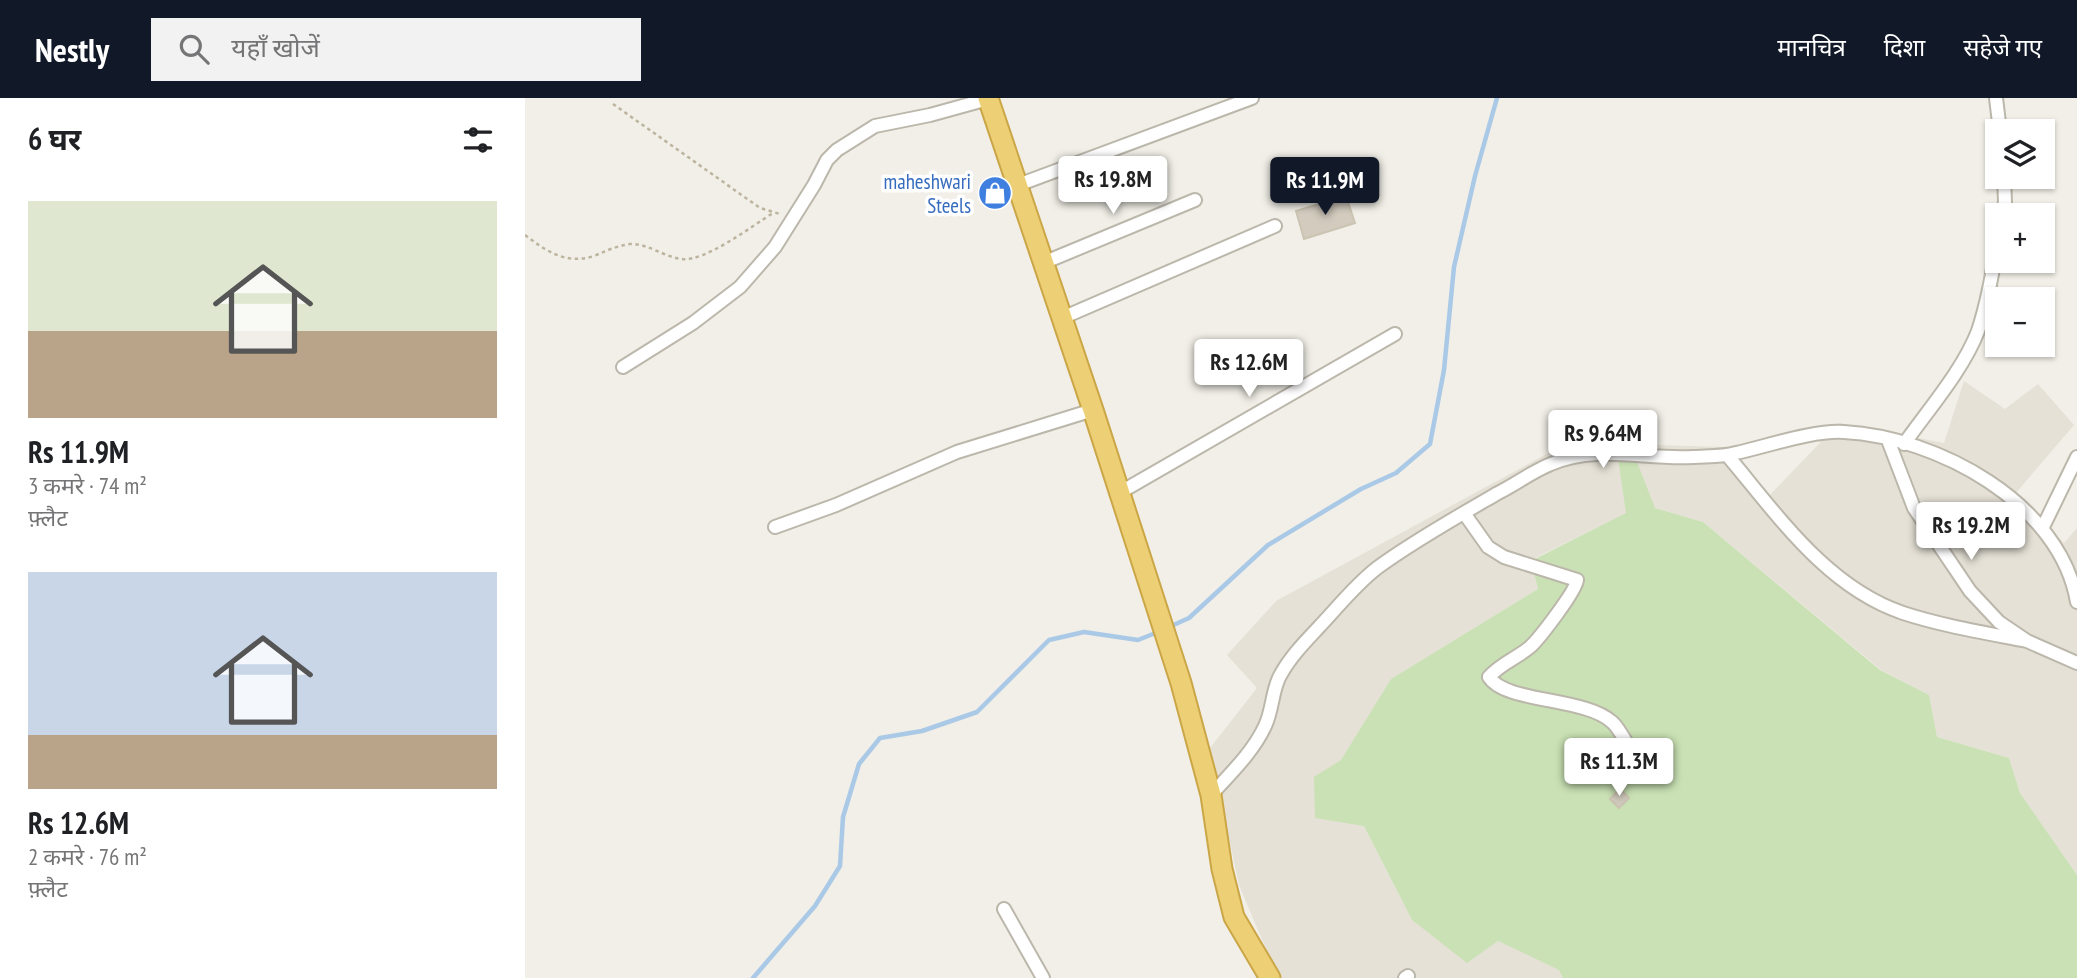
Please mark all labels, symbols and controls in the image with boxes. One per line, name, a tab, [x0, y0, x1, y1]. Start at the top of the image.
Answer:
search box	[151, 18, 641, 81]
text: Nestly	[35, 28, 109, 71]
icon: search	[175, 30, 213, 68]
text: यहाँ खोजें	[231, 31, 320, 64]
text: मानचित्र	[1777, 32, 1846, 63]
text: दिशा	[1884, 32, 1925, 63]
text: सहेजे गए	[1963, 32, 2042, 63]
text: 6 घर	[28, 119, 81, 158]
map controls	[1985, 119, 2055, 357]
button: layers	[1985, 119, 2055, 189]
icon: filters	[459, 121, 497, 159]
pin: Rs 19.8M	[1041, 156, 1185, 216]
pin: Rs 11.9M	[1253, 158, 1397, 217]
text: Rs 19.8M	[1074, 164, 1152, 193]
text: Rs 11.9M	[1286, 165, 1364, 194]
place label: maheshwari Steels	[884, 168, 971, 219]
shop icon: maheshwari Steels	[976, 174, 1014, 212]
button: +	[1985, 203, 2055, 273]
icon: home	[200, 246, 326, 372]
button: −	[1985, 287, 2055, 357]
pin: Rs 12.6M	[1177, 340, 1321, 399]
text: Rs 12.6M	[1210, 347, 1288, 376]
pin: Rs 9.64M	[1531, 410, 1675, 470]
text: Rs 9.64M	[1564, 418, 1642, 447]
text: Rs 11.9M	[28, 432, 129, 471]
text: 3 कमरे · 74 m²	[28, 471, 147, 500]
text: फ़्लैट	[28, 503, 68, 532]
pin: Rs 19.2M	[1899, 503, 2043, 562]
text: Rs 19.2M	[1932, 510, 2010, 539]
icon: home	[200, 617, 326, 743]
pin: Rs 11.3M	[1547, 738, 1691, 798]
text: Rs 11.3M	[1580, 746, 1658, 775]
text: Rs 12.6M	[28, 803, 129, 842]
text: 2 कमरे · 76 m²	[28, 842, 147, 871]
text: फ़्लैट	[28, 874, 68, 903]

